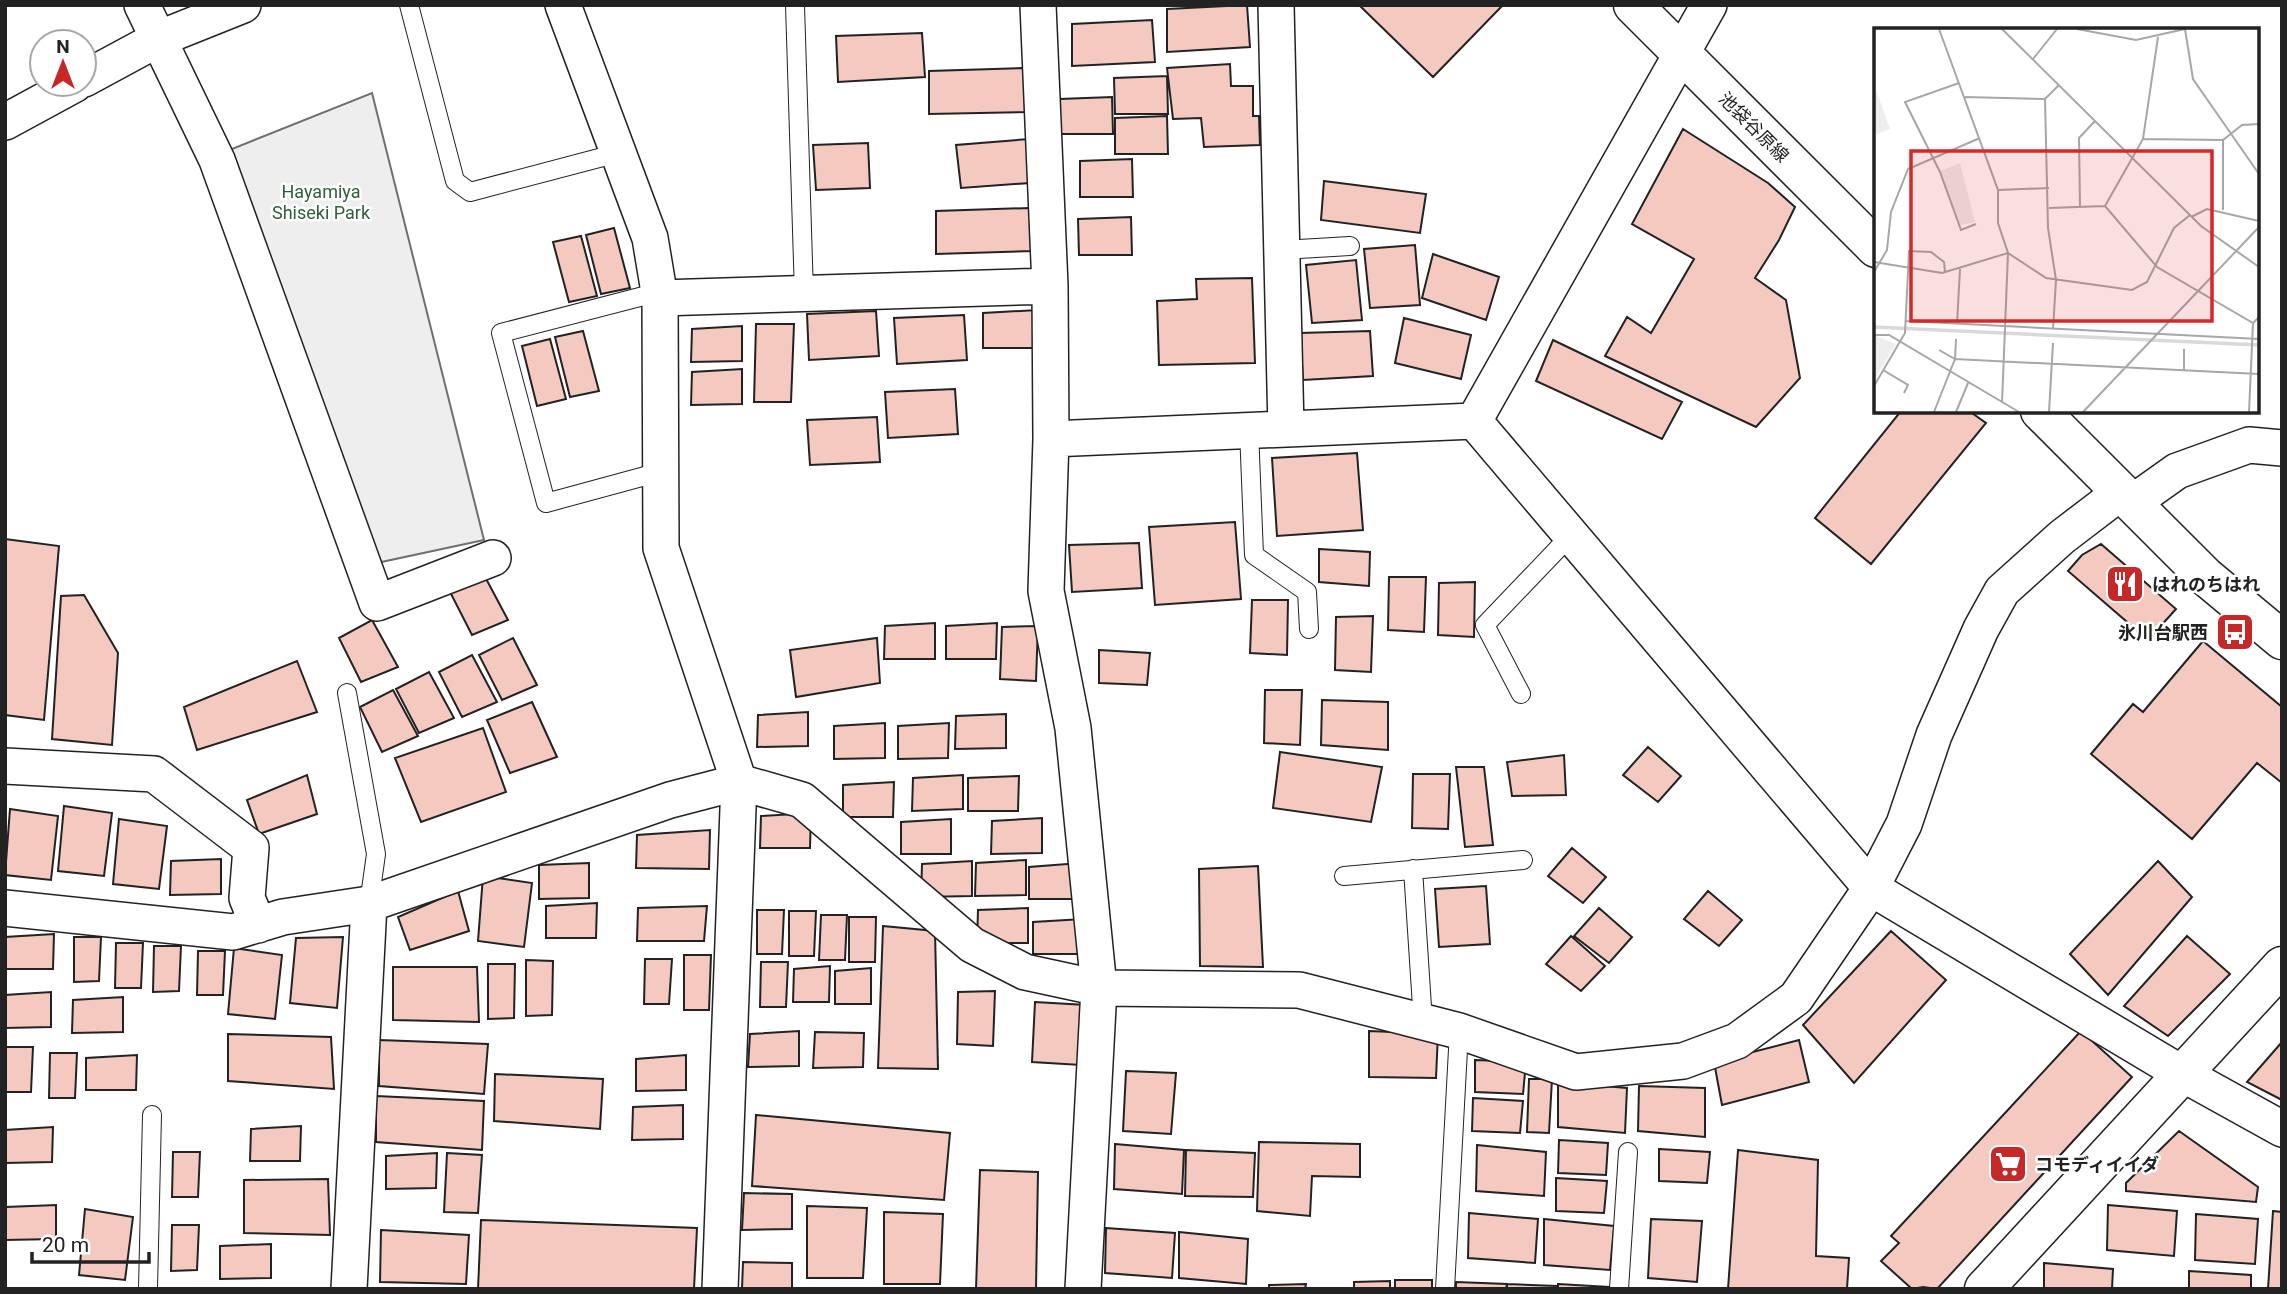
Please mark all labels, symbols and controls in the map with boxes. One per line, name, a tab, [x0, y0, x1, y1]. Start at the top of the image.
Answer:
north arrow	[28, 28, 98, 98]
inset map	[1874, 28, 2259, 413]
text: N	[56, 35, 70, 58]
street label: 池袋谷原線	[1715, 88, 1793, 166]
park label: Hayamiya Shiseki Park	[272, 181, 371, 223]
restaurant icon: はれのちはれ	[2104, 563, 2146, 605]
place label: はれのちはれ	[2152, 574, 2260, 595]
bus stop icon: 氷川台駅西	[2214, 611, 2256, 653]
place label: 氷川台駅西	[2118, 622, 2208, 643]
supermarket icon: コモディイイダ	[1987, 1143, 2029, 1185]
place label: コモディイイダ	[2035, 1154, 2159, 1175]
scale bar	[32, 1220, 149, 1264]
text: 20 m	[42, 1233, 89, 1257]

